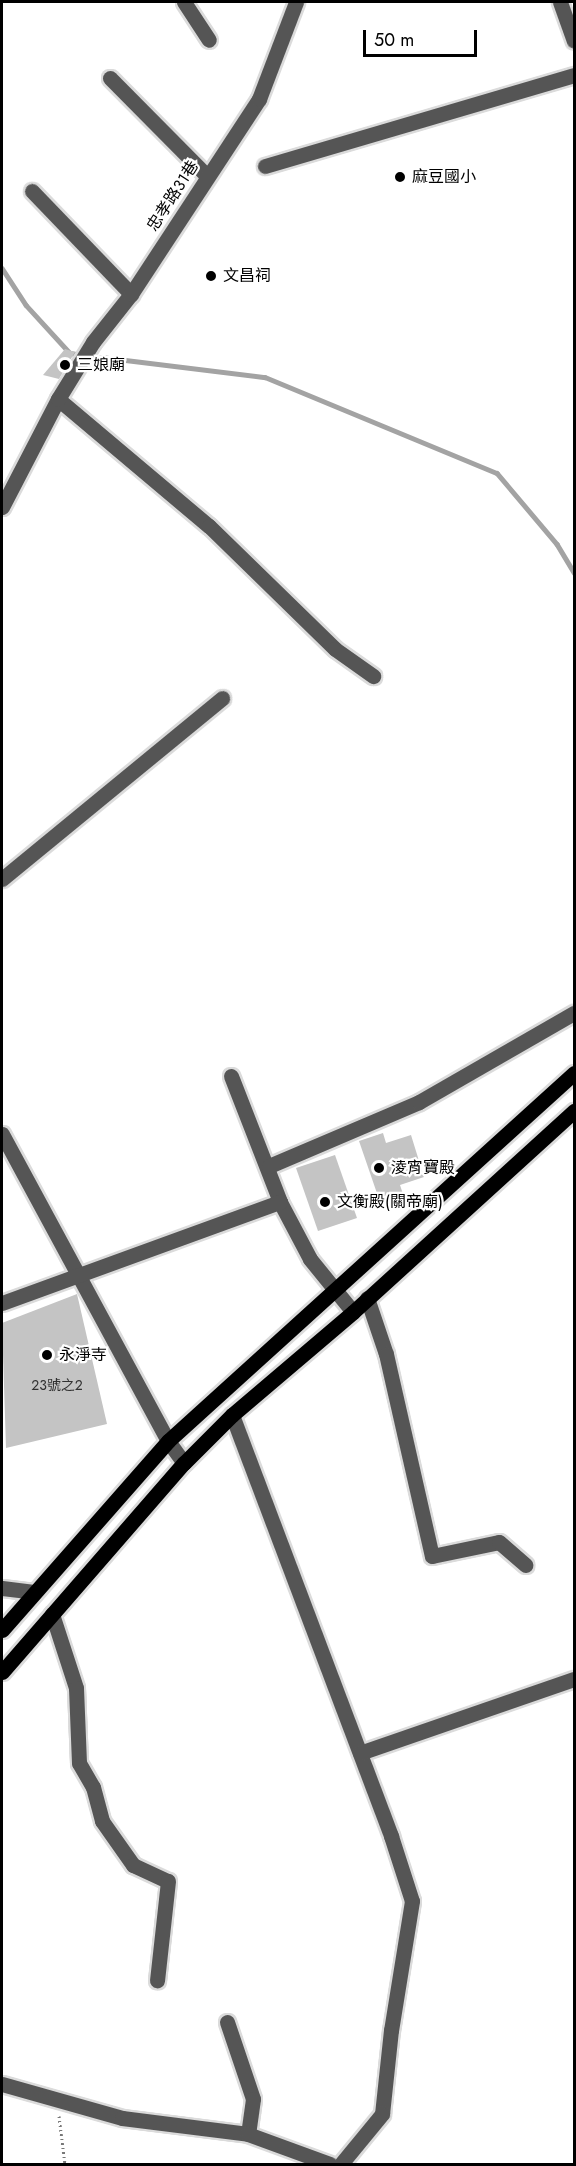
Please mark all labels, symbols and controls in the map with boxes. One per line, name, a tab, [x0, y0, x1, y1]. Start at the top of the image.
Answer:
scale bar	[366, 18, 480, 56]
text: 50 m	[374, 27, 414, 53]
street label: 忠孝路31巷	[143, 157, 203, 235]
place label: 麻豆國小	[412, 167, 476, 187]
marker: 麻豆國小	[393, 170, 407, 184]
place label: 文昌祠	[223, 266, 271, 286]
marker: 文昌祠	[204, 269, 218, 283]
place label: 三娘廟	[77, 355, 125, 375]
marker: 三娘廟	[58, 358, 72, 372]
place label: 淩宵寶殿	[391, 1158, 455, 1178]
marker: 淩宵寶殿	[372, 1161, 386, 1175]
place label: 文衡殿(關帝廟)	[337, 1192, 443, 1212]
marker: 文衡殿(關帝廟)	[318, 1195, 332, 1209]
place label: 永淨寺	[59, 1345, 107, 1365]
marker: 永淨寺	[40, 1348, 54, 1362]
house number: 23號之2	[31, 1377, 83, 1393]

